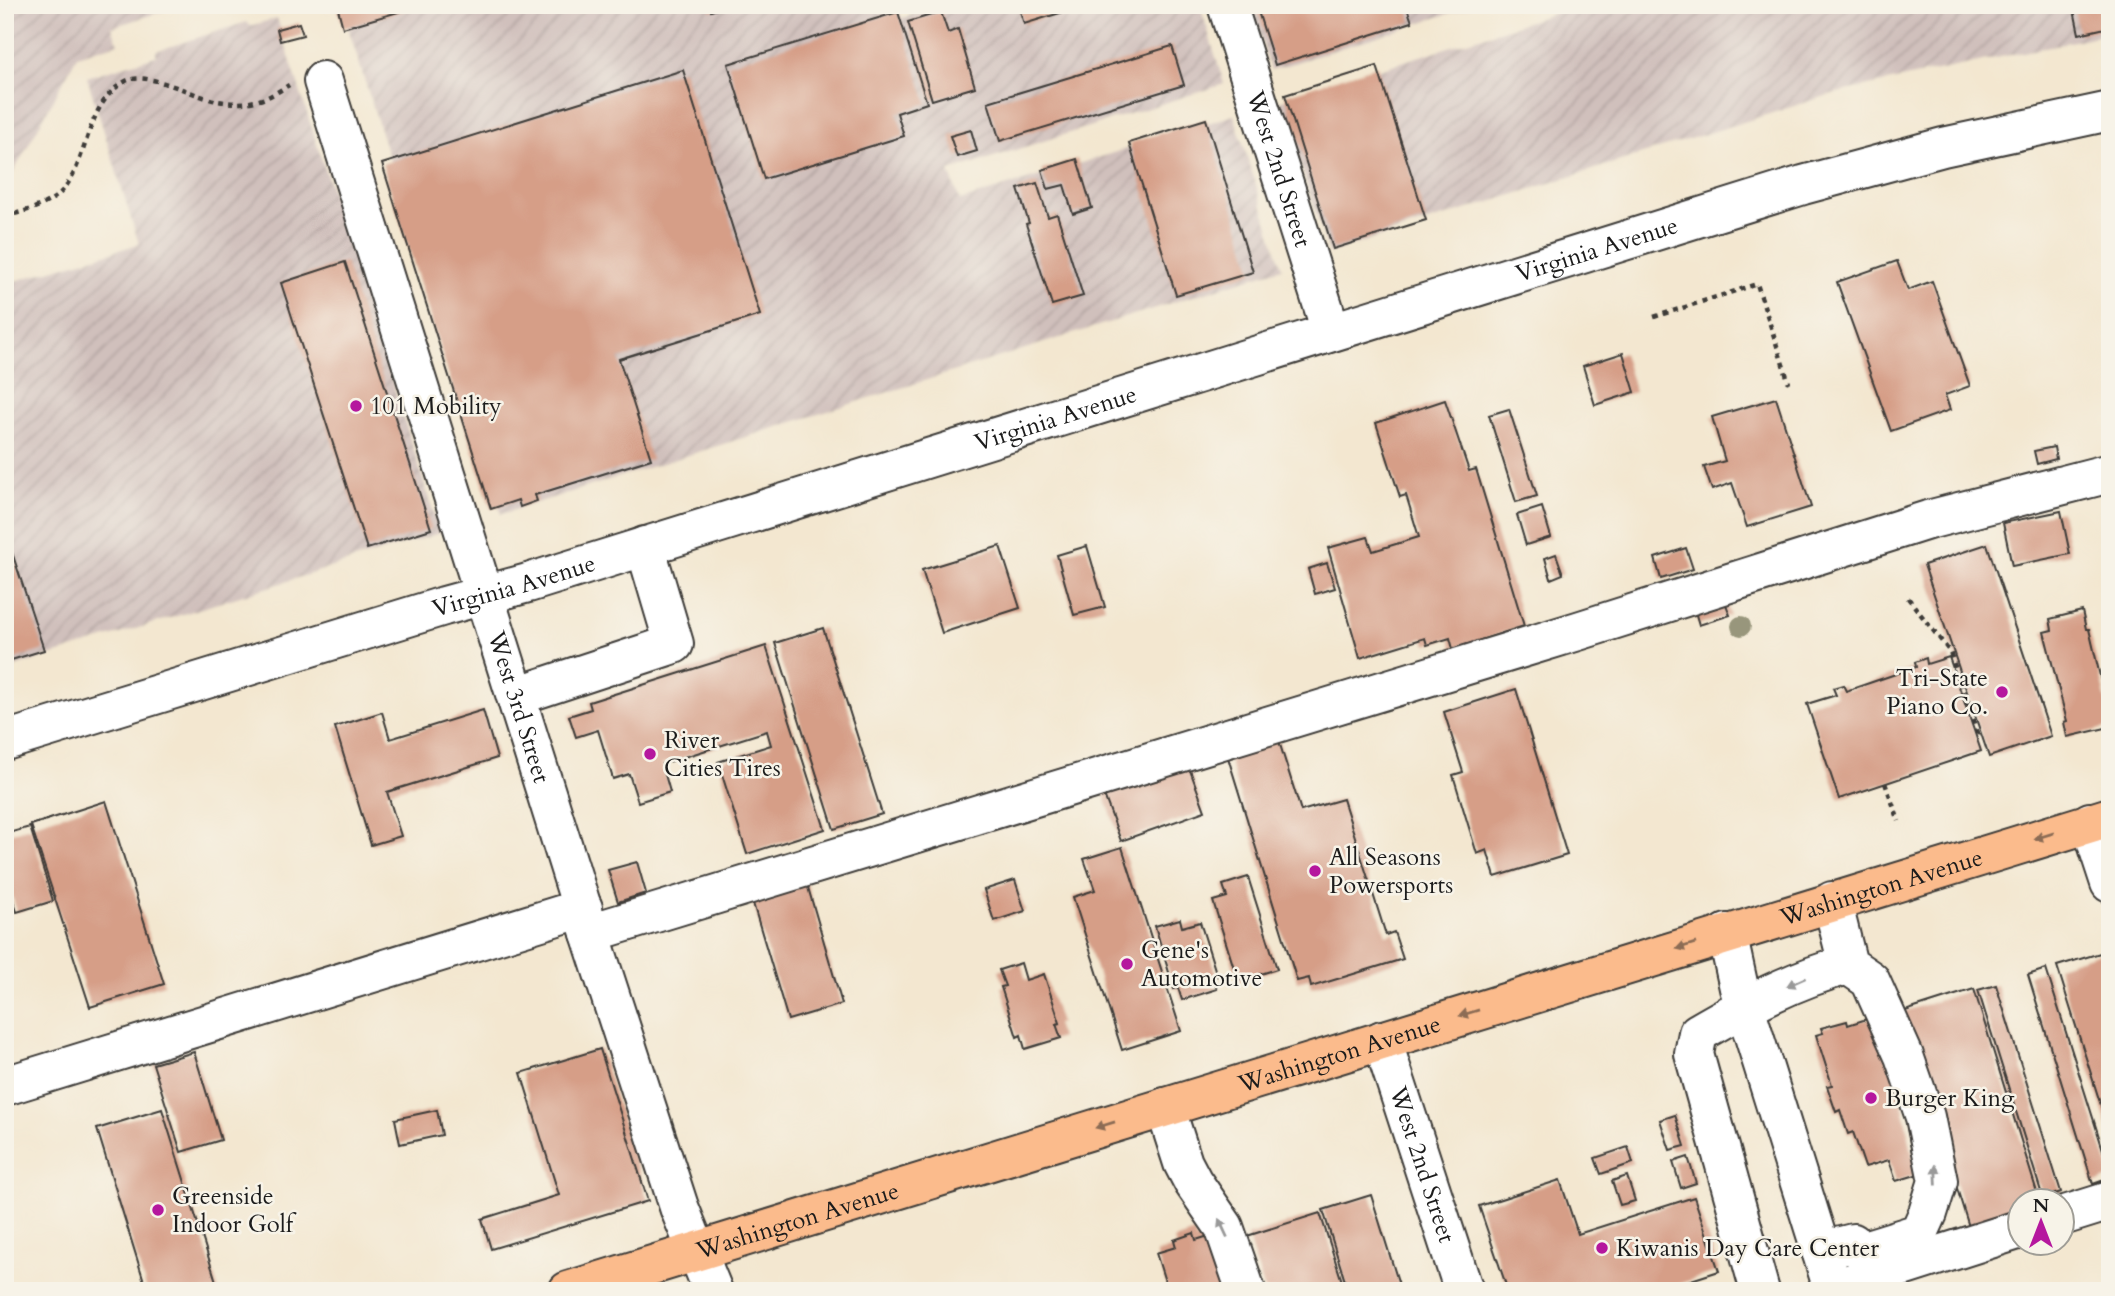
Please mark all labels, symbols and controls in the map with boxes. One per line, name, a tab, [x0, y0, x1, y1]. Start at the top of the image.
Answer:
street label: West 2nd Street	[1239, 86, 1320, 252]
street label: Virginia Avenue	[1511, 209, 1682, 290]
street label: Virginia Avenue	[970, 377, 1141, 459]
place label: 101 Mobility	[370, 390, 502, 423]
marker: 101 Mobility	[348, 398, 364, 414]
street label: Virginia Avenue	[428, 546, 600, 625]
street label: West 3rd Street	[480, 626, 559, 787]
place label: Tri-State Piano Co.	[1886, 662, 1988, 723]
marker: Tri-State Piano Co.	[1994, 684, 2010, 700]
place label: River Cities Tires	[664, 724, 781, 785]
marker: River Cities Tires	[642, 746, 658, 762]
one-way arrow	[2034, 831, 2055, 841]
place label: All Seasons Powersports	[1329, 841, 1453, 902]
street label: Washington Avenue	[1775, 841, 1987, 934]
marker: All Seasons Powersports	[1307, 863, 1323, 879]
place label: Gene's Automotive	[1141, 934, 1262, 995]
one-way arrow	[1676, 941, 1697, 952]
marker: Gene's Automotive	[1119, 956, 1135, 972]
one-way arrow	[1786, 977, 1806, 988]
street label: Washington Avenue	[1233, 1007, 1445, 1101]
one-way arrow	[1458, 1008, 1479, 1019]
street label: West 2nd Street	[1381, 1081, 1464, 1247]
place label: Burger King	[1885, 1082, 2015, 1115]
marker: Burger King	[1863, 1090, 1879, 1106]
one-way arrow	[1094, 1121, 1115, 1131]
one-way arrow	[1930, 1164, 1941, 1186]
street label: Washington Avenue	[691, 1174, 903, 1267]
place label: Greenside Indoor Golf	[172, 1180, 297, 1241]
north arrow	[2007, 1188, 2076, 1258]
text: N	[2033, 1193, 2050, 1219]
marker: Greenside Indoor Golf	[150, 1202, 166, 1218]
one-way arrow	[1217, 1218, 1229, 1238]
place label: Kiwanis Day Care Center	[1616, 1232, 1879, 1265]
marker: Kiwanis Day Care Center	[1594, 1240, 1610, 1256]

